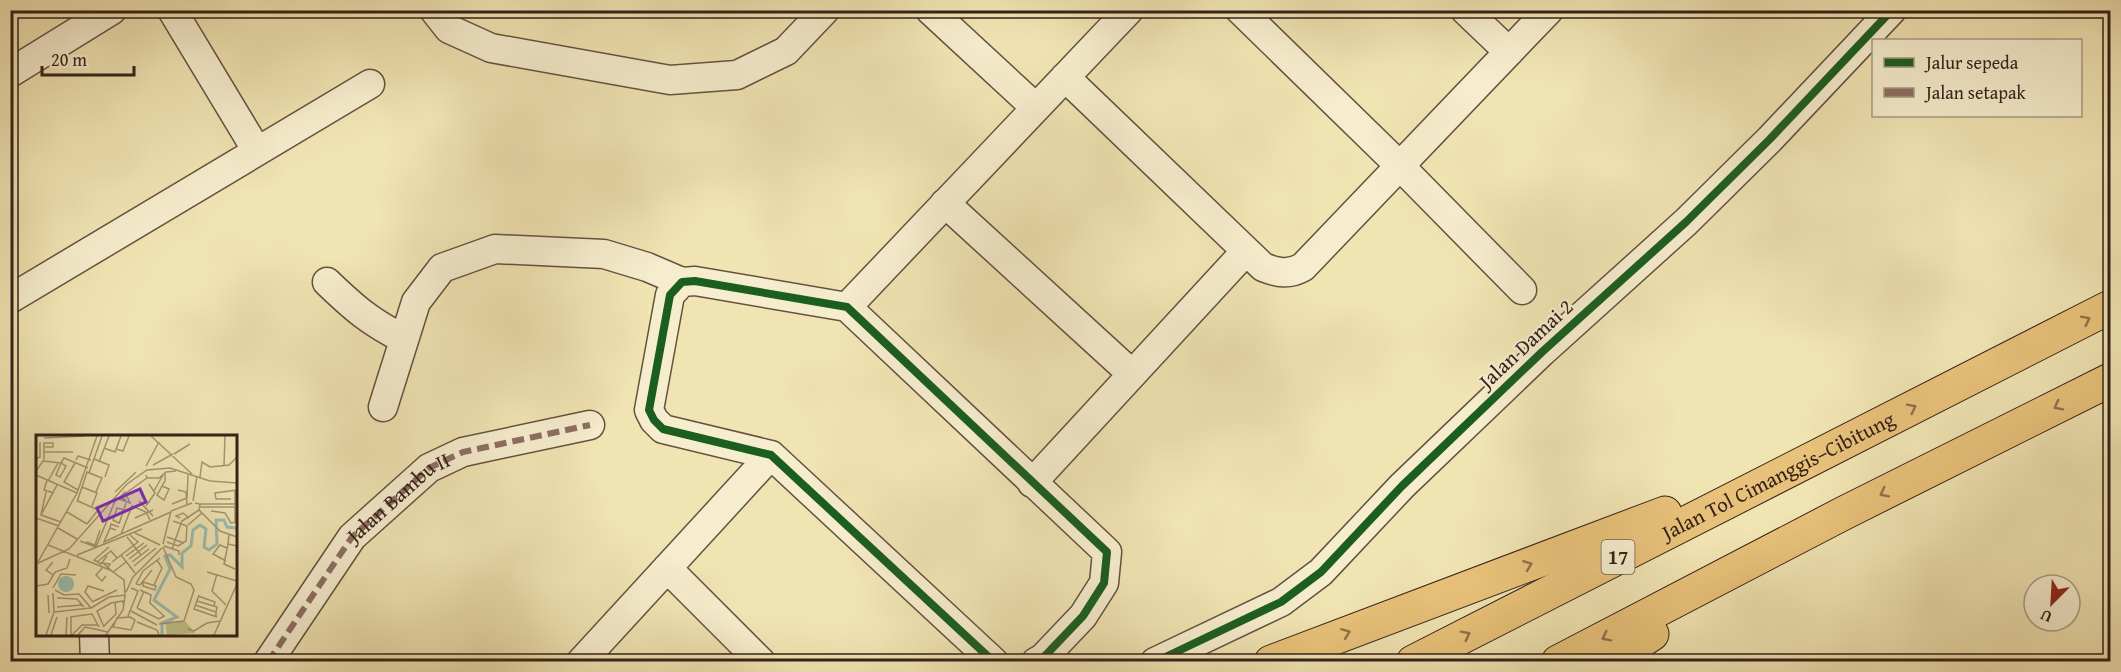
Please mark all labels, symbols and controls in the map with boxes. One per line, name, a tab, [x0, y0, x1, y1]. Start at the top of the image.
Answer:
scale bar	[42, 39, 134, 77]
legend	[1872, 39, 2082, 117]
text: 20 m	[51, 46, 87, 73]
text: Jalur sepeda	[1924, 49, 2019, 76]
text: Jalan setapak	[1924, 79, 2026, 106]
street label: Jalan Damai 2	[1469, 292, 1580, 398]
one-way arrow	[2080, 315, 2091, 327]
one-way arrow	[2054, 399, 2065, 410]
street label: Jalan Tol Cimanggis–Cibitung	[1654, 403, 1900, 549]
one-way arrow	[1906, 404, 1917, 415]
inset map	[36, 435, 237, 636]
street label: Jalan Bambu II	[337, 444, 455, 552]
one-way arrow	[1879, 486, 1890, 497]
road number: 17	[1602, 540, 1634, 574]
one-way arrow	[1522, 559, 1533, 572]
north arrow	[2022, 573, 2082, 633]
text: U	[2036, 603, 2056, 630]
one-way arrow	[1340, 628, 1351, 641]
one-way arrow	[1601, 630, 1612, 641]
one-way arrow	[1459, 631, 1470, 642]

